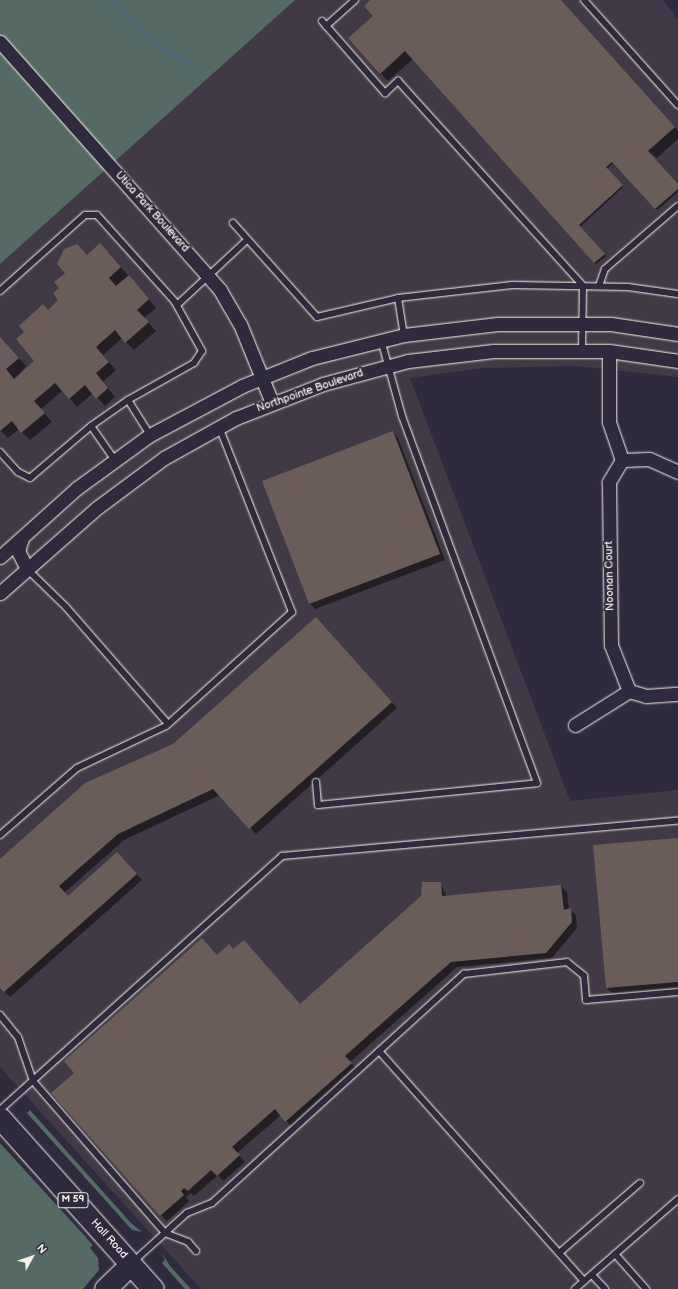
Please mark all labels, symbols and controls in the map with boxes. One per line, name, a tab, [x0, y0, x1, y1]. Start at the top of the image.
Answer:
street label: Utica Park Boulevard	[112, 169, 192, 255]
street label: Northpointe Boulevard	[255, 367, 365, 415]
street label: Noonan Court	[603, 541, 617, 611]
road number: M 59	[57, 1192, 89, 1208]
street label: Hall Road	[88, 1216, 130, 1262]
north arrow	[12, 1237, 52, 1277]
text: N	[34, 1242, 49, 1256]

